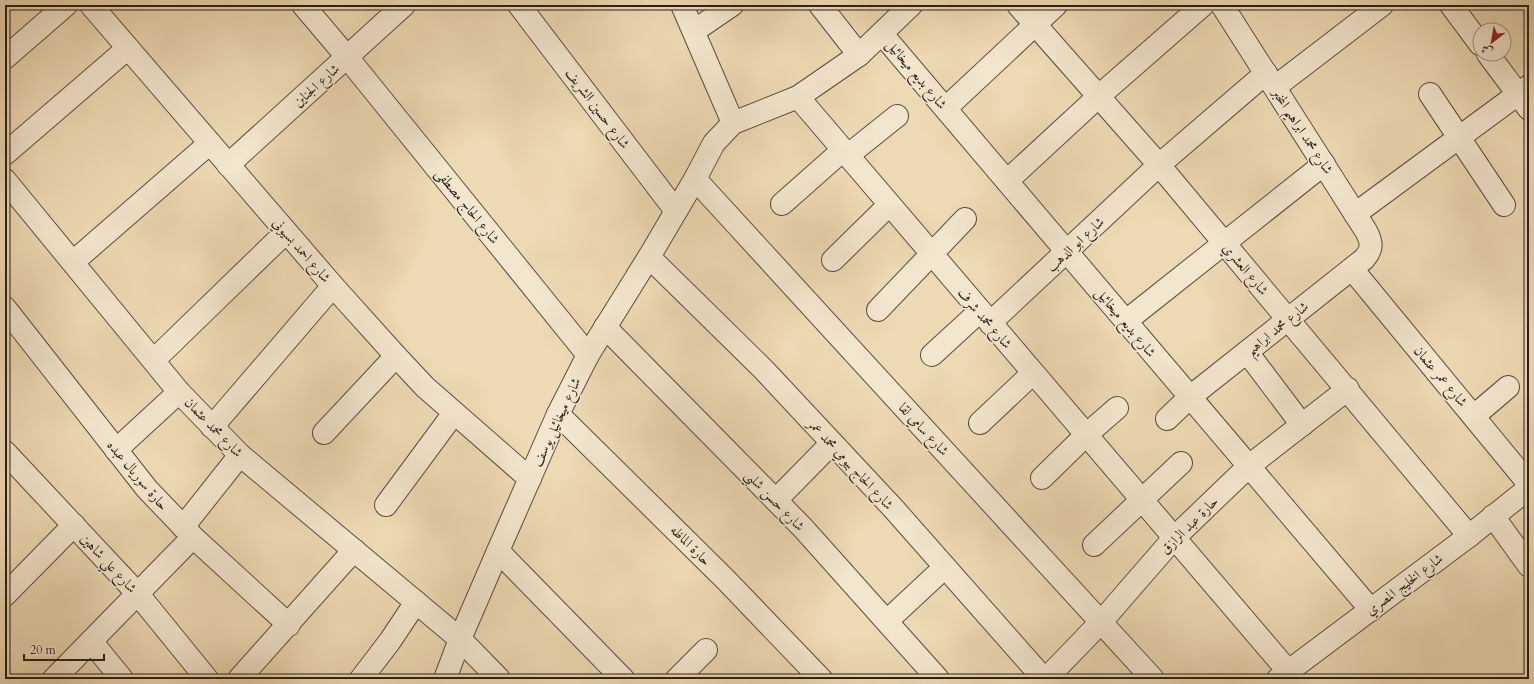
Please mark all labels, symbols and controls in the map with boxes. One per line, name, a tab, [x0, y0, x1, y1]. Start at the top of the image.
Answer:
north arrow	[1472, 22, 1512, 62]
street label: شارع بديع ميخائيل	[879, 35, 951, 116]
text: ش	[1478, 41, 1496, 59]
street label: شارع الجناين	[289, 59, 345, 113]
street label: شارع حسين الشريف	[559, 64, 634, 154]
street label: شارع محمد ابراهيم المخبر	[1263, 83, 1337, 180]
street label: شارع الحاج مصطفى	[429, 165, 504, 250]
street label: شارع ابو الدهب	[1042, 213, 1110, 278]
street label: شارع احمد بسيوني	[267, 214, 335, 288]
street label: شارع العشري	[1217, 239, 1273, 301]
street label: شارع بديع ميخائيل	[1088, 283, 1160, 364]
street label: شارع محمد شرف	[951, 284, 1016, 354]
street label: شارع محمد ابراهيم	[1242, 297, 1315, 363]
street label: شارع عمر عثمان	[1408, 342, 1472, 412]
street label: شارع ميخائيل يوسف	[527, 374, 587, 471]
street label: شارع محمد عثمان	[179, 393, 247, 463]
street label: شارع سامي لقا	[893, 399, 953, 461]
street label: شارع الحاج بيومي محمد عمر	[800, 413, 898, 516]
street label: حارة سوريال عبده	[103, 436, 173, 514]
street label: شارع حسن شلبي	[738, 466, 809, 537]
street label: حارة عبد الرازق	[1156, 492, 1223, 559]
street label: حارة الماظه	[666, 521, 715, 570]
street label: شارع علي شاهين	[74, 530, 141, 599]
street label: شارع الخليج المصري	[1362, 549, 1449, 622]
scale bar	[24, 636, 104, 662]
text: 20 m	[30, 642, 57, 658]

